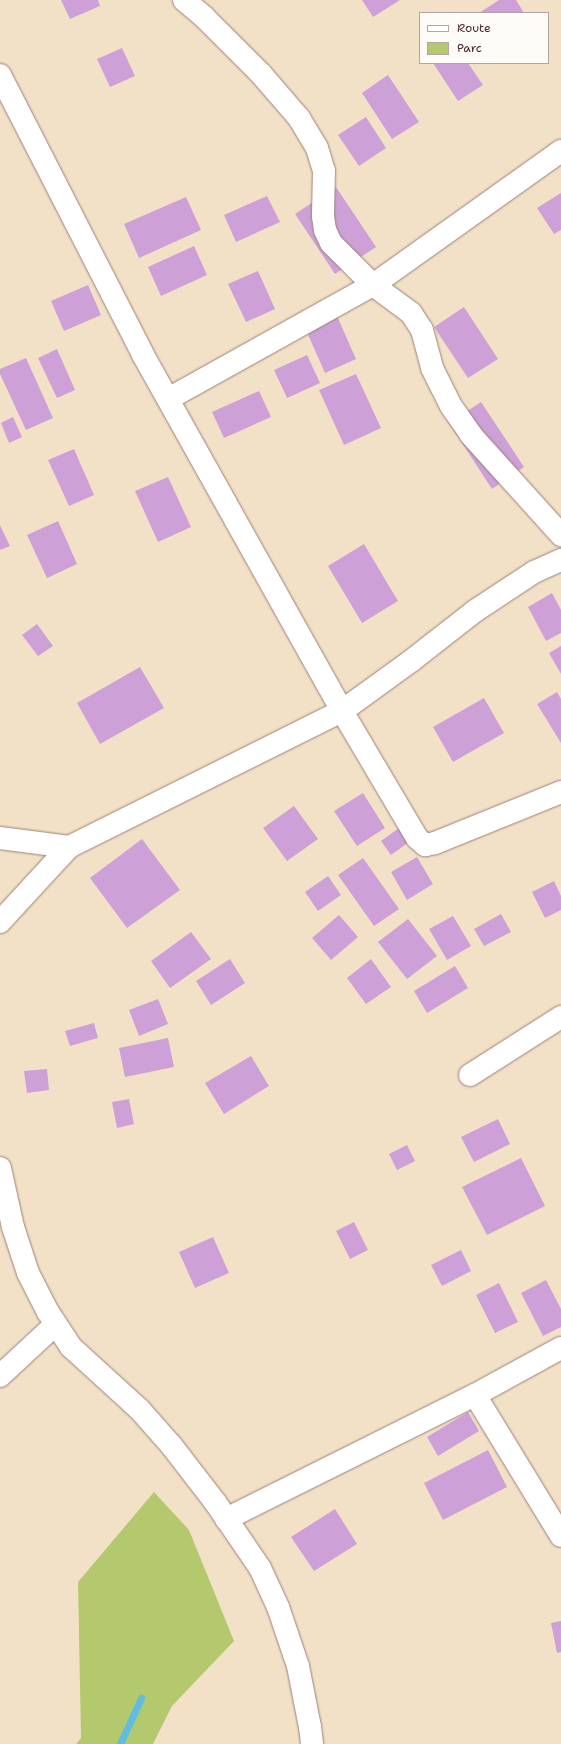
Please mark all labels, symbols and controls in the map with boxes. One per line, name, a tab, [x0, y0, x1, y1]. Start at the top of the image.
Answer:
legend	[419, 12, 549, 64]
text: Route	[457, 20, 491, 36]
text: Parc	[457, 40, 482, 56]

